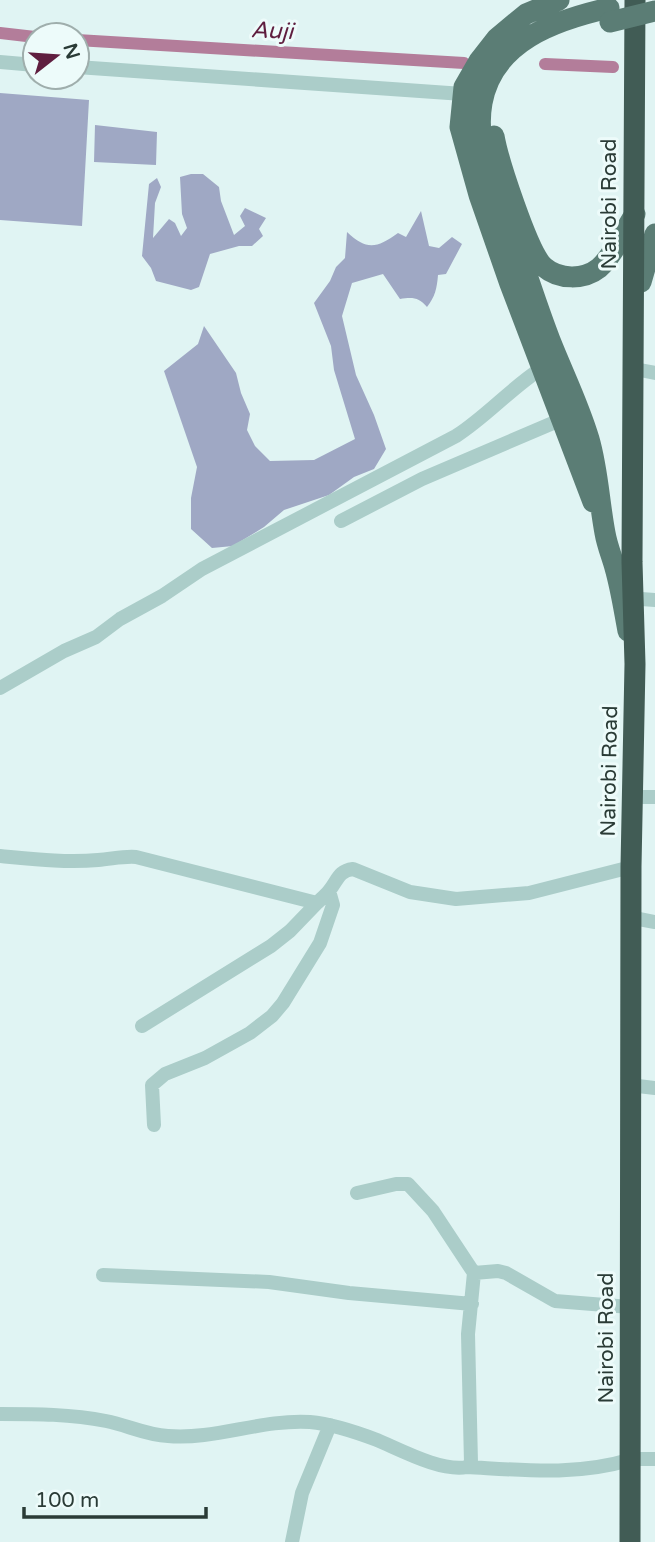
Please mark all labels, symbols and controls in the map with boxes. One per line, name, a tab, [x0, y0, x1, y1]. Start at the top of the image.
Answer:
water label: Auji	[250, 16, 297, 46]
north arrow	[21, 21, 91, 91]
text: N	[59, 41, 84, 62]
street label: Nairobi Road	[597, 138, 622, 270]
street label: Nairobi Road	[596, 705, 623, 837]
street label: Nairobi Road	[594, 1272, 619, 1404]
scale bar	[24, 1476, 206, 1520]
text: 100 m	[35, 1488, 99, 1513]

